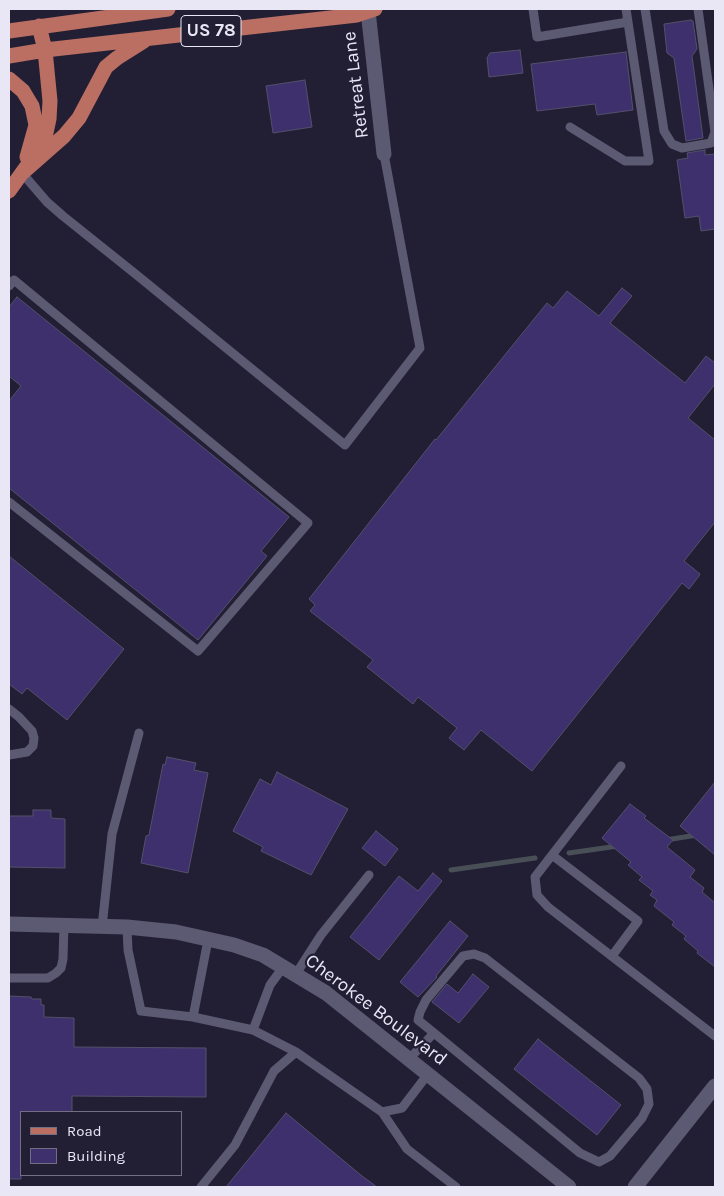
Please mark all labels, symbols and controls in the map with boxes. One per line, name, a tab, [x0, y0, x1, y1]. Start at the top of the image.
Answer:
road number: US 78	[181, 16, 241, 46]
street label: Retreat Lane	[338, 30, 374, 140]
street label: Cherokee Boulevard	[301, 949, 451, 1071]
legend	[20, 1111, 182, 1176]
text: Road	[67, 1122, 102, 1140]
text: Building	[67, 1147, 125, 1165]

